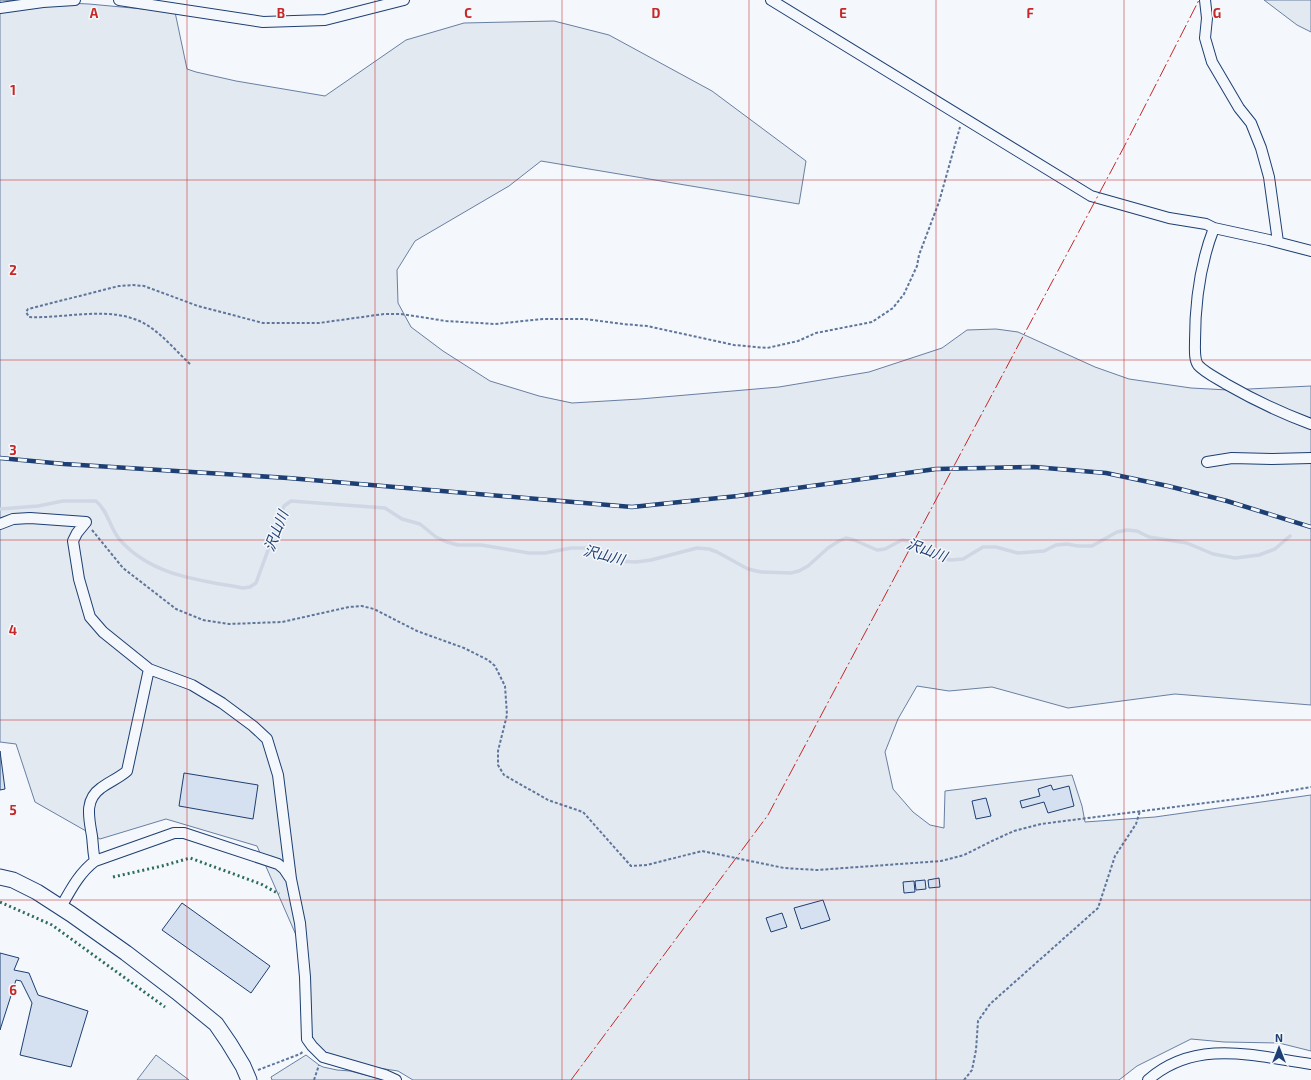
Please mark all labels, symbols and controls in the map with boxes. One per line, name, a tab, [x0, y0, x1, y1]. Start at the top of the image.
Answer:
text: A	[90, 5, 99, 21]
text: B	[277, 5, 285, 21]
text: C	[464, 5, 472, 21]
text: D	[652, 5, 661, 21]
text: E	[839, 5, 847, 21]
text: F	[1026, 5, 1034, 21]
text: G	[1213, 5, 1221, 21]
text: 1	[10, 82, 16, 98]
text: 2	[9, 262, 17, 278]
text: 3	[9, 442, 17, 458]
water label: 沢山川	[260, 506, 292, 553]
water label: 沢山川	[905, 534, 952, 565]
water label: 沢山川	[582, 541, 628, 568]
text: 4	[9, 622, 17, 638]
text: 5	[9, 802, 17, 818]
text: 6	[9, 982, 17, 998]
north arrow	[1259, 1028, 1299, 1068]
text: N	[1275, 1031, 1283, 1044]

